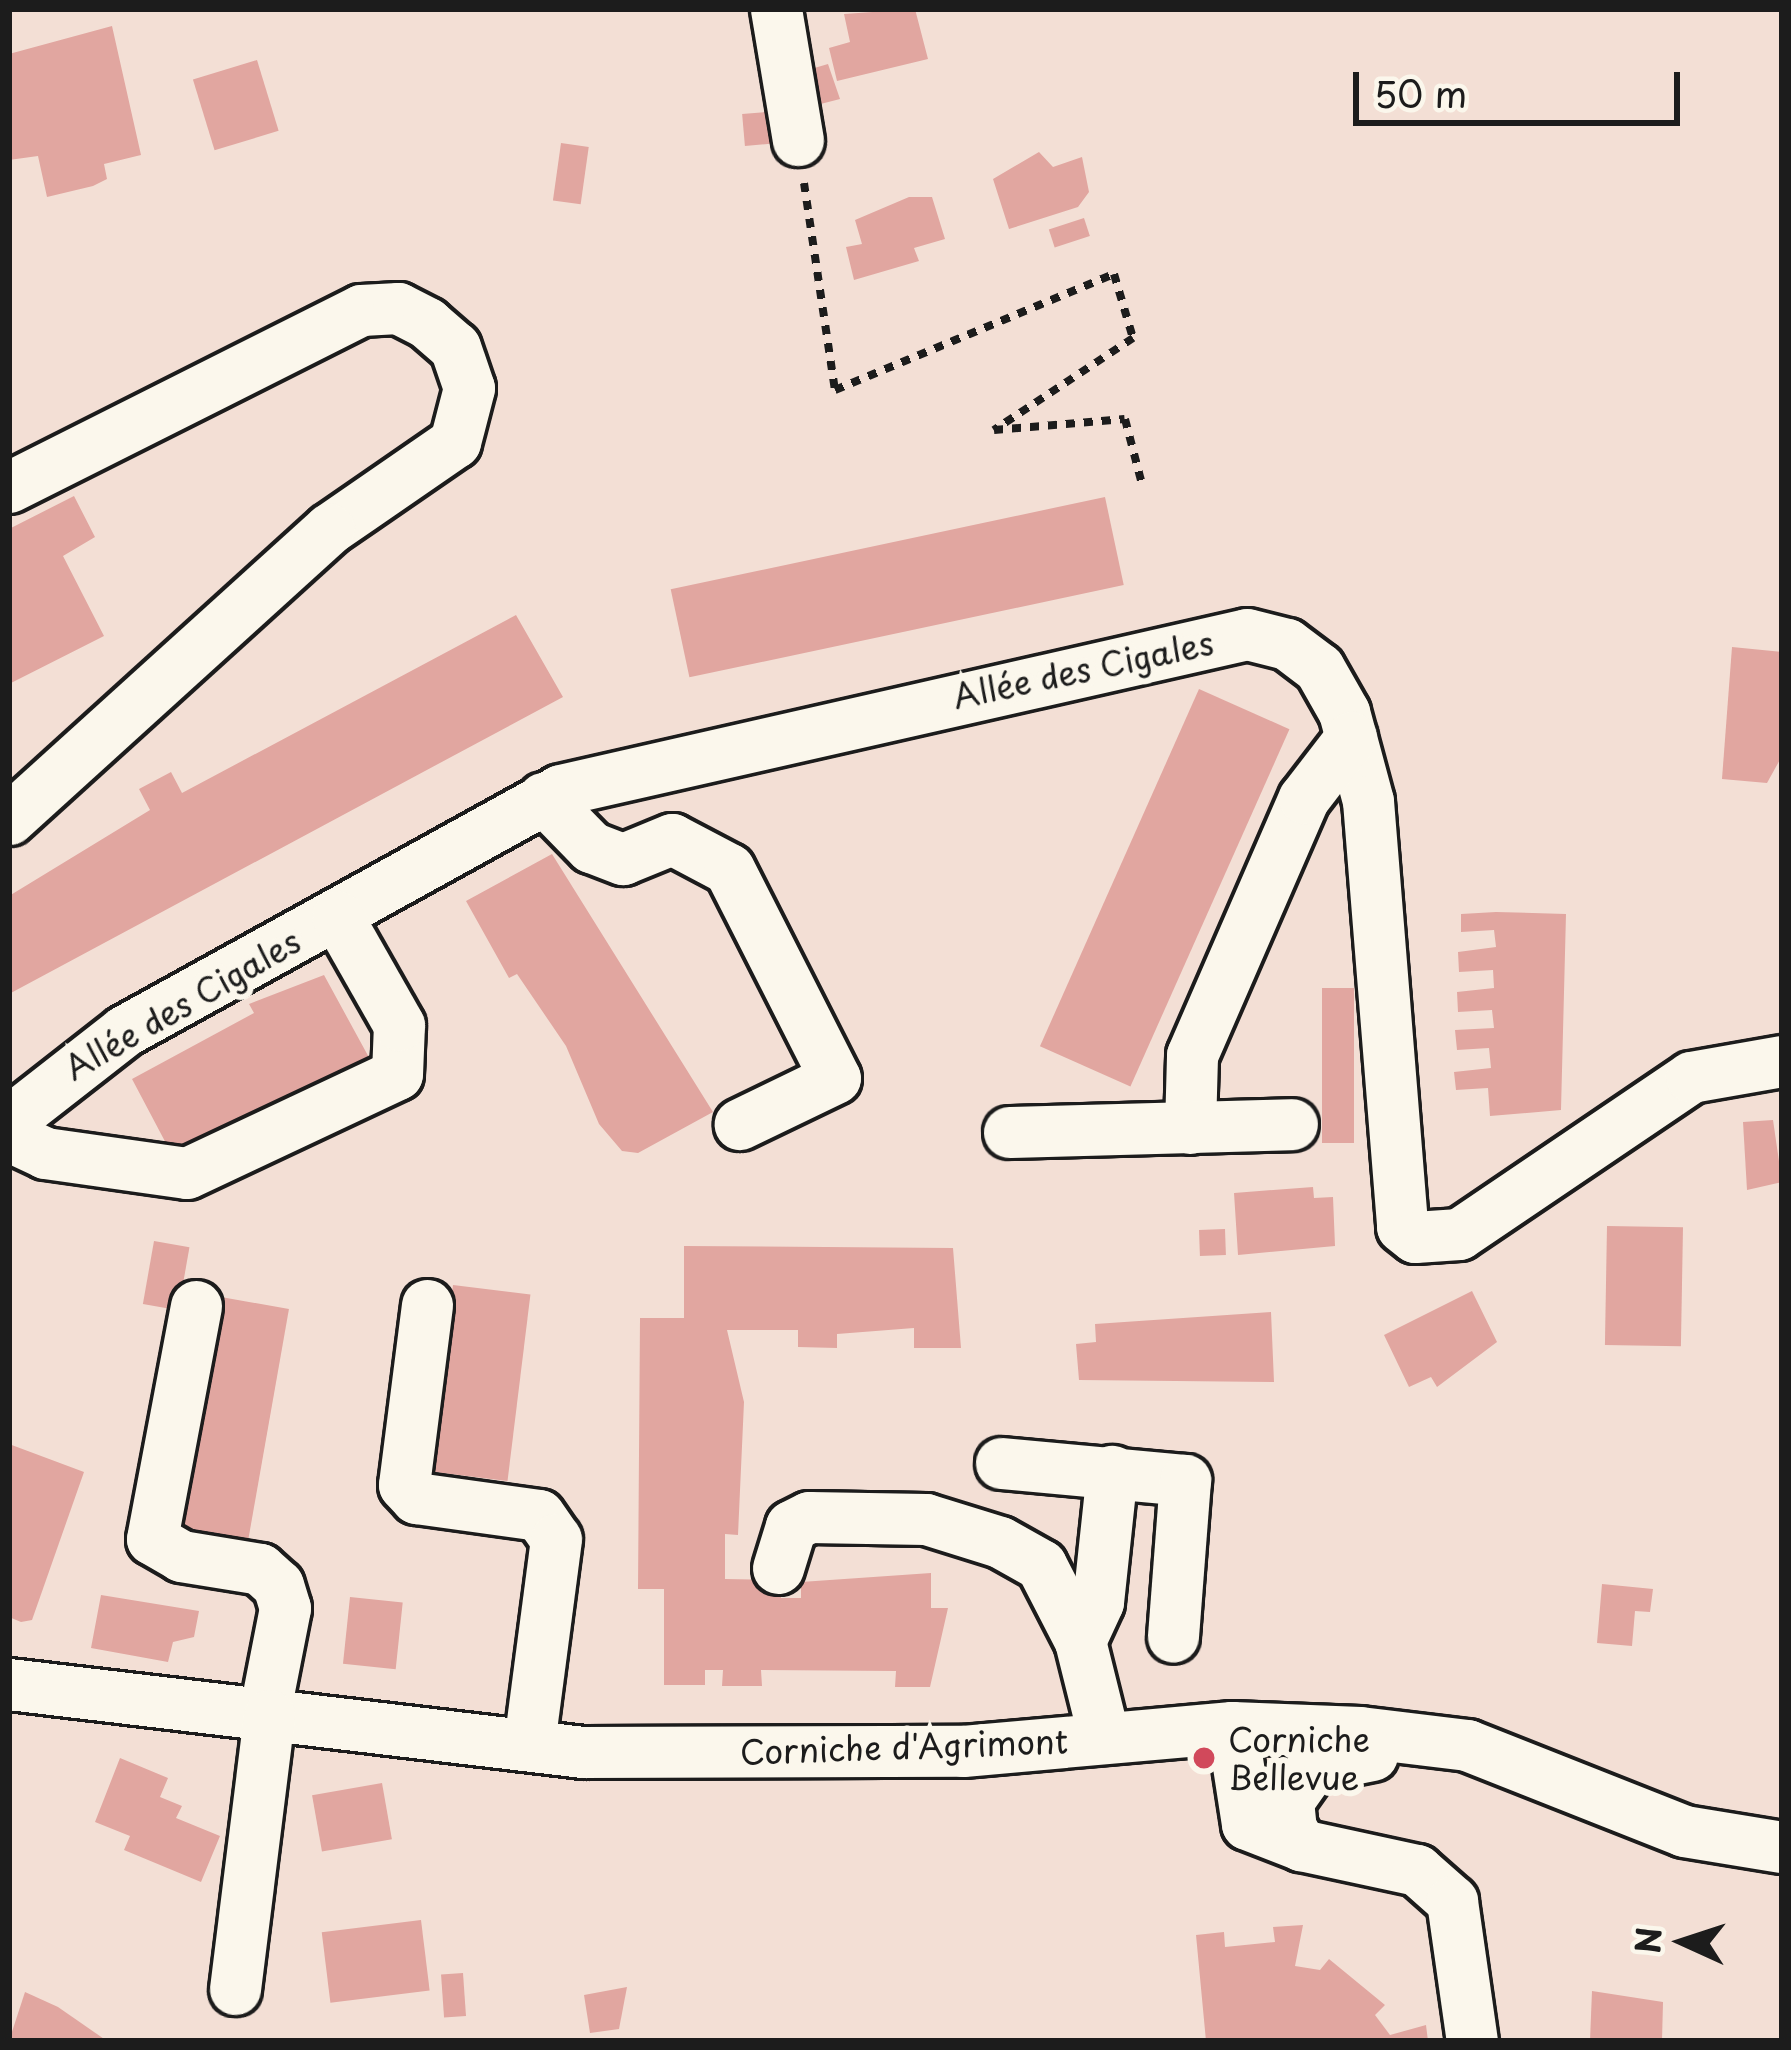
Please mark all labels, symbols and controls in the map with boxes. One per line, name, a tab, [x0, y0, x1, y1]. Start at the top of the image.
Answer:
scale bar	[1359, 48, 1686, 122]
text: 50 m	[1374, 66, 1467, 120]
street label: Allée des Cigales	[948, 622, 1218, 716]
street label: Allée des Cigales	[56, 920, 308, 1088]
place label: Corniche Bellevue	[1228, 1719, 1370, 1797]
street label: Corniche d'Agrimont	[739, 1720, 1069, 1772]
marker: Corniche Bellevue	[1191, 1745, 1217, 1771]
north arrow	[1623, 1882, 1743, 2002]
text: N	[1621, 1926, 1673, 1954]

